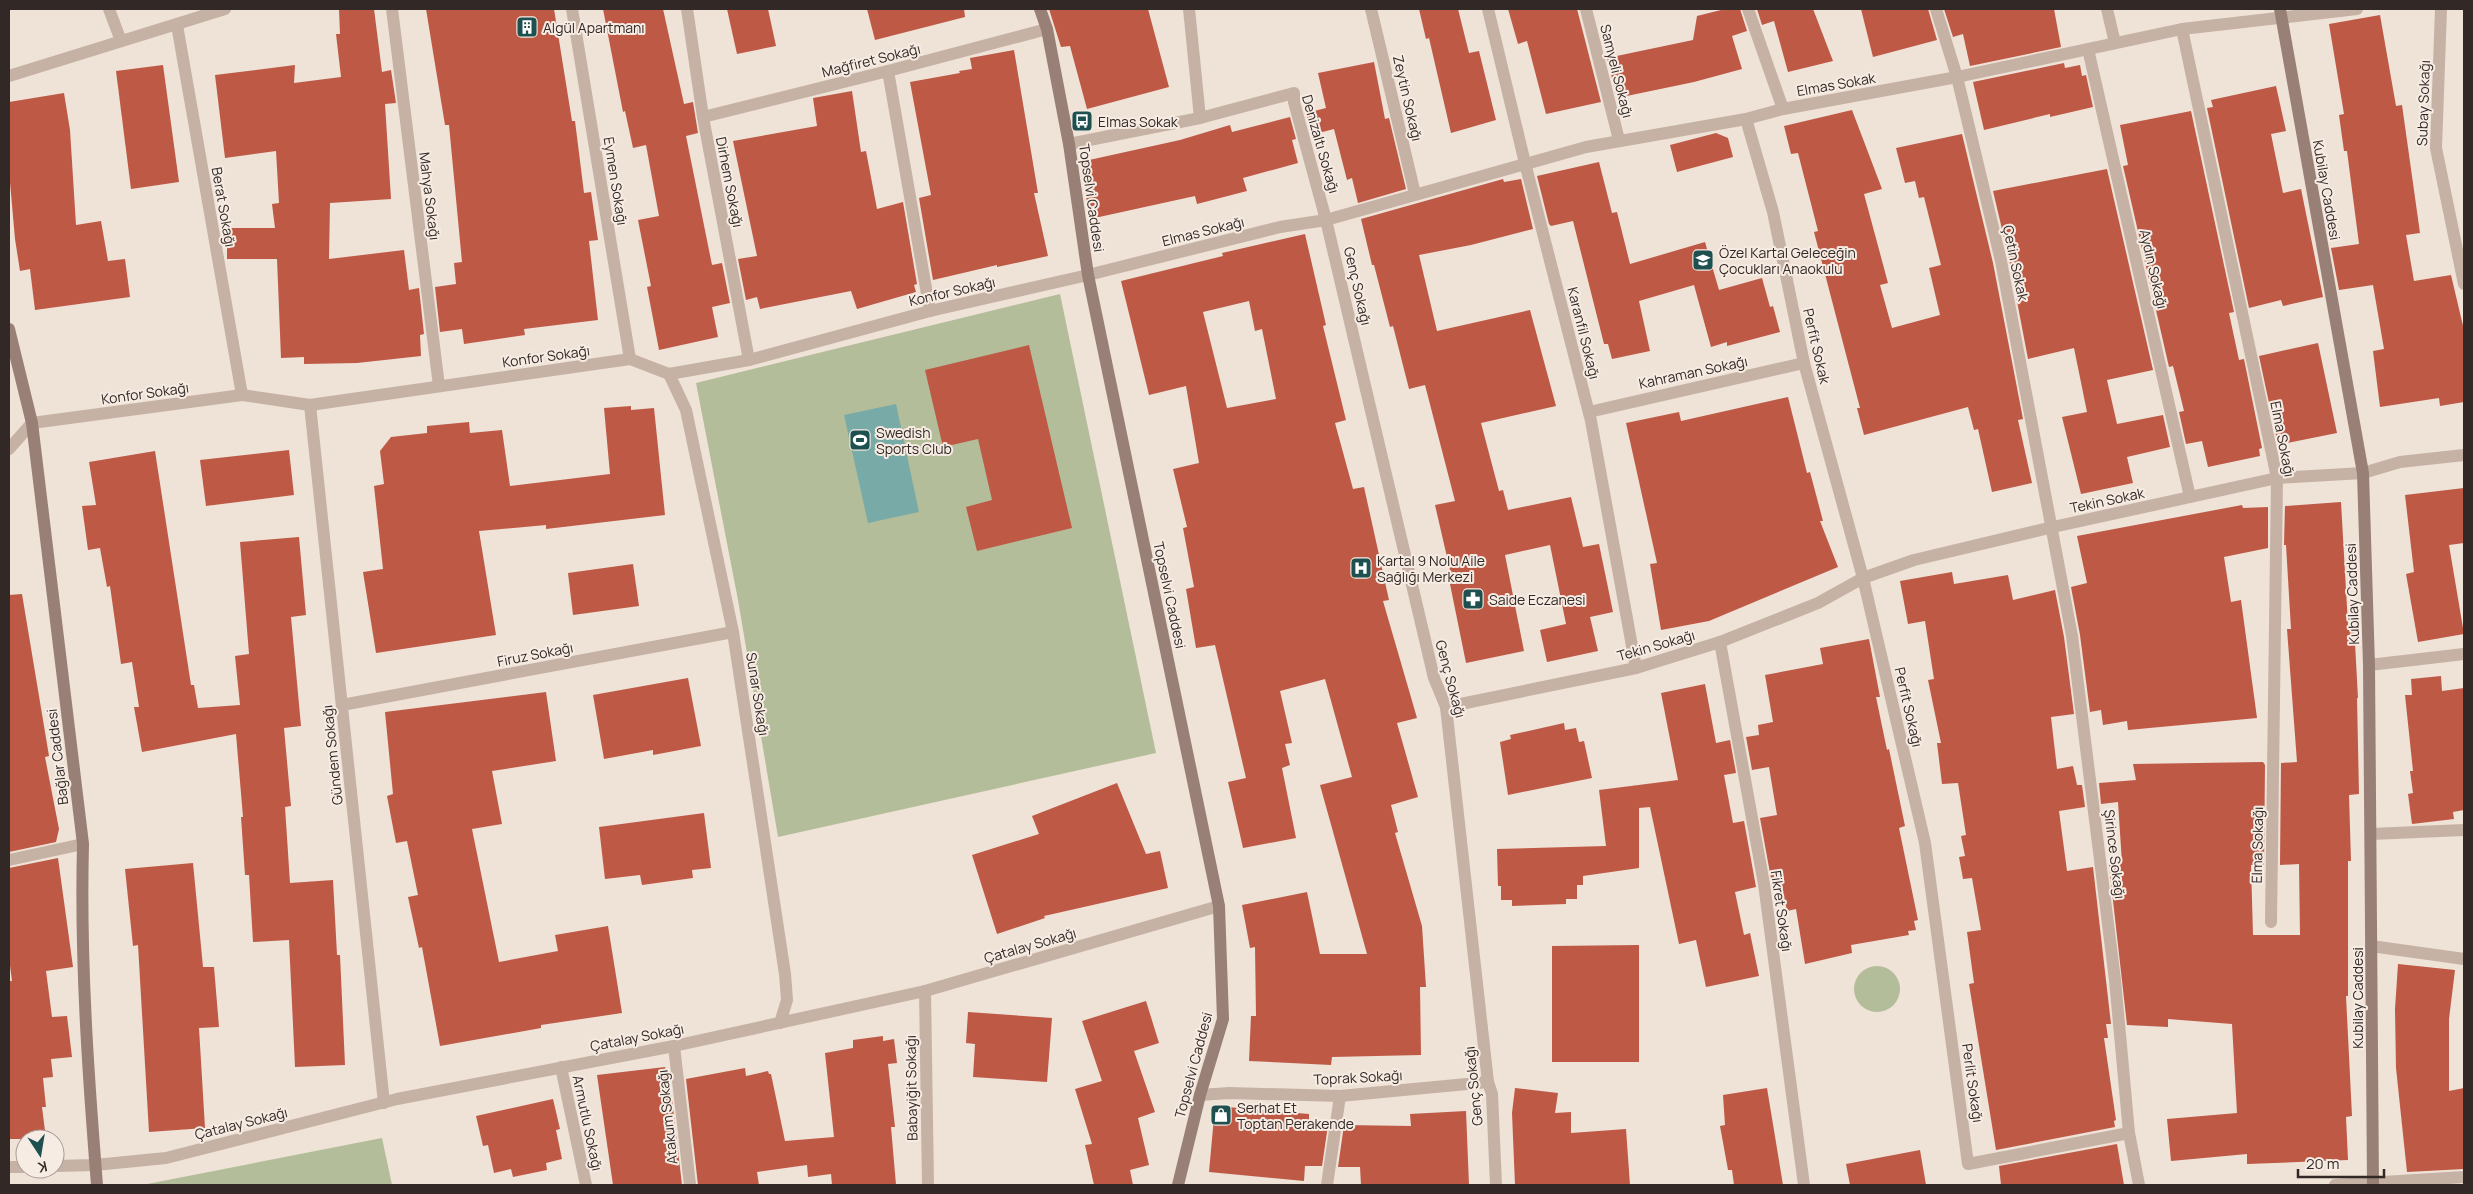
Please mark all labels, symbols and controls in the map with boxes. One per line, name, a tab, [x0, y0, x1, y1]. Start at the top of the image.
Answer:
building icon: Algül Apartmanı	[515, 15, 539, 39]
place label: Algül Apartmanı	[543, 18, 645, 37]
street label: Samyeli Sokağı	[1596, 22, 1638, 120]
street label: Mağfiret Sokağı	[820, 39, 922, 81]
street label: Zeytin Sokağı	[1389, 53, 1427, 143]
street label: Subay Sokağı	[2412, 60, 2434, 146]
street label: Elmas Sokak	[1795, 68, 1878, 100]
street label: Denizaltı Sokağı	[1298, 92, 1344, 196]
bus stop icon: Elmas Sokak	[1070, 109, 1094, 133]
place label: Elmas Sokak	[1098, 112, 1179, 131]
street label: Eymen Sokağı	[600, 135, 632, 227]
street label: Dirhem Sokağı	[712, 135, 748, 229]
street label: Kubilay Caddesi	[2309, 138, 2345, 242]
street label: Topselvi Caddesi	[1075, 143, 1109, 253]
street label: Mahya Sokağı	[415, 151, 445, 241]
street label: Berat Sokağı	[208, 166, 240, 248]
street label: Elmas Sokağı	[1160, 212, 1246, 250]
street label: Çetin Sokak	[1999, 223, 2033, 304]
street label: Aydın Sokağı	[2136, 227, 2172, 311]
place label: Özel Kartal Geleceğin Çocukları Anaokulu	[1719, 243, 1856, 278]
street label: Genç Sokağı	[1340, 245, 1376, 327]
school or university icon: Özel Kartal Geleceğin Çocukları Anaokulu	[1691, 248, 1715, 272]
street label: Konfor Sokağı	[907, 272, 997, 310]
street label: Karanfil Sokağı	[1563, 285, 1605, 381]
street label: Perfit Sokak	[1799, 306, 1835, 387]
street label: Konfor Sokağı	[501, 340, 591, 372]
street label: Kahraman Sokağı	[1637, 351, 1749, 393]
street label: Konfor Sokağı	[100, 377, 190, 409]
street label: Elma Sokağı	[2266, 399, 2300, 479]
place label: Swedish Sports Club	[876, 423, 952, 458]
sports icon: Swedish Sports Club	[848, 428, 872, 452]
street label: Tekin Sokak	[2068, 483, 2147, 517]
street label: Topselvi Caddesi	[1149, 540, 1191, 650]
street label: Kubilay Caddesi	[2341, 543, 2363, 645]
place label: Kartal 9 Nolu Aile Sağlığı Merkezi	[1377, 551, 1485, 586]
hospital icon: Kartal 9 Nolu Aile Sağlığı Merkezi	[1349, 556, 1373, 580]
pharmacy icon: Saide Eczanesi	[1461, 587, 1485, 611]
place label: Saide Eczanesi	[1489, 590, 1586, 609]
street label: Tekin Sokağı	[1615, 625, 1697, 665]
street label: Firuz Sokağı	[495, 637, 575, 671]
street label: Genç Sokağı	[1431, 638, 1471, 720]
street label: Sunar Sokağı	[742, 651, 774, 737]
street label: Perfit Sokağı	[1891, 665, 1927, 749]
street label: Gündem Sokağı	[317, 704, 347, 806]
street label: Bağlar Caddesi	[42, 708, 72, 806]
street label: Elma Sokağı	[2247, 806, 2267, 884]
street label: Şirince Sokağı	[2100, 808, 2130, 900]
street label: Fikret Sokağı	[1767, 869, 1797, 953]
street label: Çatalay Sokağı	[982, 923, 1078, 967]
street label: Kubilay Caddesi	[2348, 947, 2367, 1049]
street label: Topselvi Caddesi	[1170, 1010, 1216, 1120]
street label: Çatalay Sokağı	[588, 1019, 686, 1055]
street label: Babayiğit Sokağı	[901, 1035, 921, 1141]
street label: Perlit Sokağı	[1958, 1042, 1988, 1124]
street label: Genç Sokağı	[1459, 1045, 1487, 1127]
street label: Toprak Sokağı	[1313, 1065, 1403, 1089]
street label: Atakum Sokağı	[653, 1069, 681, 1165]
street label: Armutlu Sokağı	[569, 1073, 607, 1173]
place label: Serhat Et Toptan Perakende	[1237, 1098, 1354, 1133]
street label: Çatalay Sokağı	[193, 1102, 289, 1144]
shop icon: Serhat Et Toptan Perakende	[1209, 1103, 1233, 1127]
north arrow	[15, 1129, 65, 1179]
scale bar	[2298, 1146, 2384, 1178]
text: 20 m	[2306, 1153, 2339, 1174]
text: K	[35, 1157, 49, 1178]

